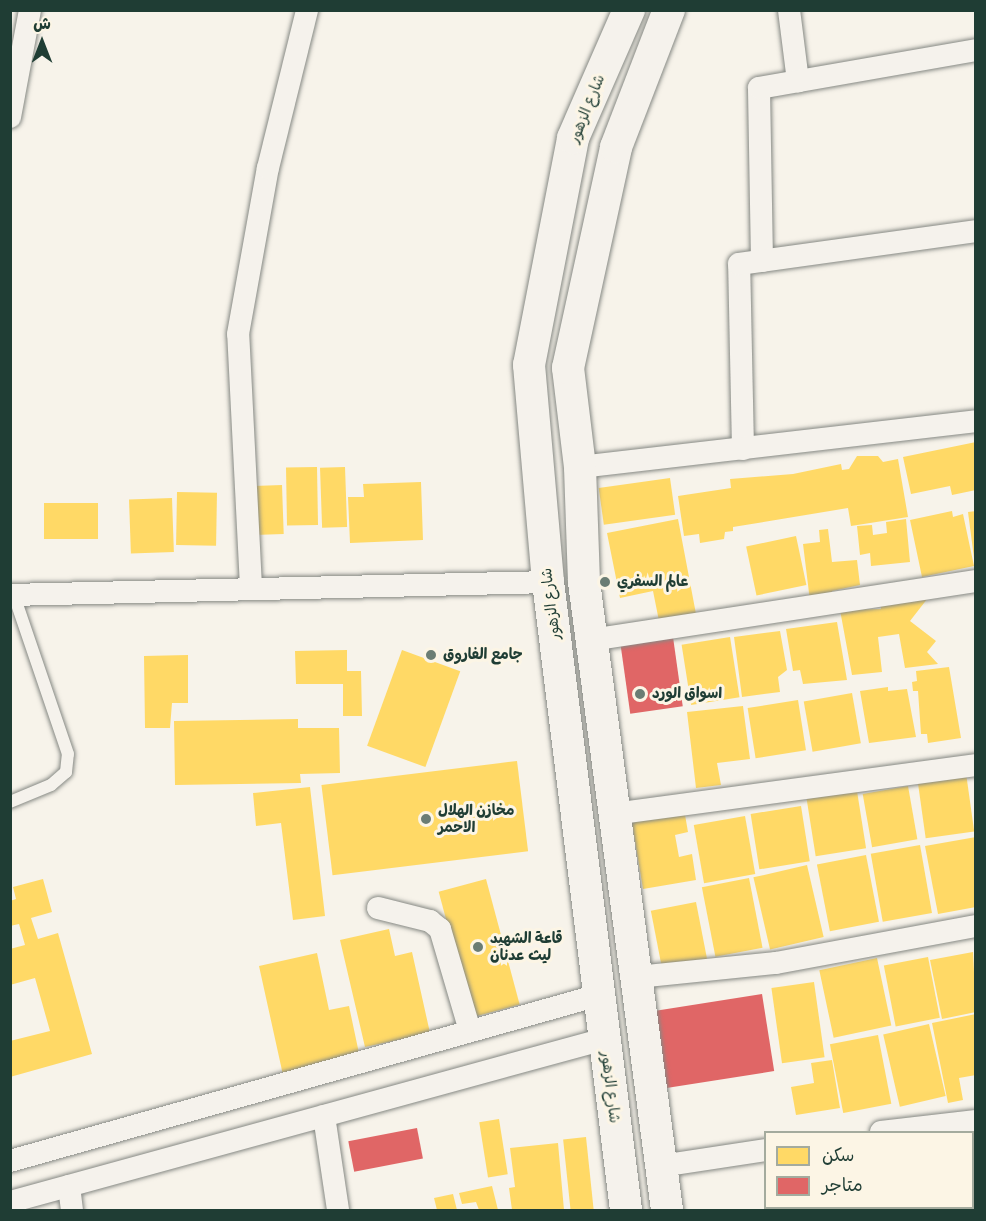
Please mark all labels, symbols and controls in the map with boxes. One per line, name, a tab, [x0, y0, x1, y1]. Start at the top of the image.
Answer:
north arrow	[12, 12, 72, 72]
text: ش	[33, 14, 51, 34]
street label: شارع الزهور	[565, 72, 609, 146]
street label: شارع الزهور	[538, 567, 564, 641]
place label: عالم السفري	[617, 573, 688, 591]
marker: عالم السفري	[598, 575, 612, 589]
place label: جامع الفاروق	[443, 646, 523, 664]
marker: جامع الفاروق	[424, 648, 438, 662]
place label: اسواق الورد	[652, 685, 722, 703]
marker: اسواق الورد	[633, 687, 647, 701]
place label: مخازن الهلال الاحمر	[438, 801, 515, 836]
marker: مخازن الهلال الاحمر	[419, 812, 433, 826]
place label: قاعة الشهيد ليث عدنان	[490, 929, 563, 964]
marker: قاعة الشهيد ليث عدنان	[471, 940, 485, 954]
street label: شارع الزهور	[597, 1050, 623, 1124]
legend	[764, 1131, 974, 1209]
text: سكن	[822, 1144, 854, 1167]
text: متاجر	[822, 1174, 863, 1197]

